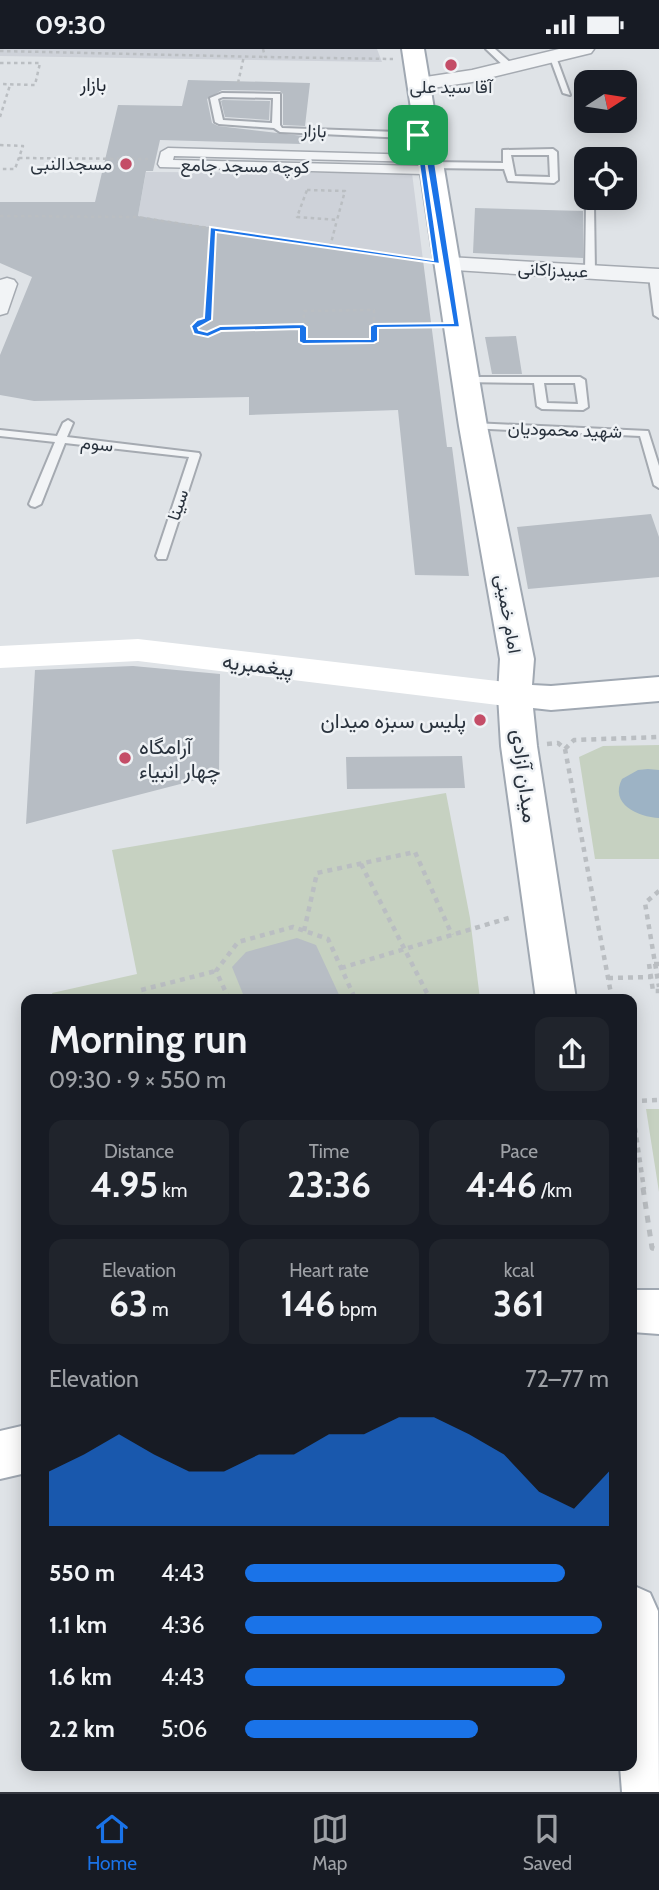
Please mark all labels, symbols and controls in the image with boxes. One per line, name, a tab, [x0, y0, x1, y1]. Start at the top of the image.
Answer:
text: 09:30	[35, 9, 106, 41]
marker: آقا سید علی	[443, 57, 459, 73]
north arrow	[574, 70, 637, 133]
map controls	[574, 70, 637, 210]
district label: بازار	[79, 73, 106, 96]
place label: آقا سید علی	[410, 76, 494, 98]
pin	[388, 105, 448, 165]
icon: arrive	[399, 116, 437, 154]
street label: بازار	[300, 120, 327, 142]
button: locate	[574, 147, 637, 210]
place label: مسجدالنبی	[30, 153, 112, 175]
street label: کوچه مسجد جامع	[180, 154, 310, 179]
marker: مسجدالنبی	[118, 156, 134, 172]
street label: عبیدزاکانی	[517, 257, 589, 283]
street label: شهید محمودیان	[507, 417, 623, 443]
street label: سوم	[79, 431, 115, 458]
street label: سینا	[163, 487, 193, 523]
street label: امام خمینی	[489, 573, 526, 655]
street label: پیغمبریه	[221, 648, 295, 684]
place label: پلیس سبزه میدان	[321, 708, 466, 735]
marker: پلیس سبزه میدان	[472, 712, 488, 728]
street label: میدان آزادی	[506, 728, 543, 824]
place label: آرامگاه چهار انبیاء	[139, 734, 221, 785]
marker: آرامگاه چهار انبیاء	[117, 750, 133, 766]
text: Morning run	[49, 1016, 248, 1063]
button: share	[535, 1017, 609, 1091]
text: 09:30 · 9 × 550 m	[49, 1066, 226, 1094]
text: Distance	[104, 1140, 174, 1163]
text: Time	[309, 1140, 349, 1163]
text: Pace	[500, 1140, 538, 1163]
text: 4.95	[91, 1163, 158, 1206]
text: 23:36	[287, 1163, 371, 1206]
text: 4:46	[466, 1163, 537, 1206]
text: km	[158, 1179, 187, 1202]
text: /km	[537, 1179, 572, 1202]
text: Elevation	[102, 1259, 176, 1282]
text: Heart rate	[289, 1259, 369, 1282]
text: kcal	[504, 1259, 534, 1282]
text: 63	[109, 1282, 148, 1325]
text: 146	[281, 1282, 335, 1325]
text: 361	[493, 1282, 545, 1325]
text: m	[148, 1298, 169, 1321]
text: bpm	[335, 1298, 377, 1321]
text: Elevation	[49, 1365, 139, 1393]
text: 72–77 m	[525, 1365, 609, 1393]
text: 550 m	[49, 1559, 115, 1587]
text: 4:43	[161, 1559, 205, 1587]
text: 1.1 km	[49, 1611, 107, 1639]
text: 4:36	[161, 1611, 205, 1639]
text: 1.6 km	[49, 1663, 112, 1691]
text: 4:43	[161, 1663, 205, 1691]
text: 2.2 km	[49, 1715, 115, 1743]
text: 5:06	[161, 1715, 207, 1743]
tab: Home	[87, 1810, 137, 1875]
tab: Map	[311, 1810, 349, 1875]
tab: Saved	[523, 1810, 572, 1875]

